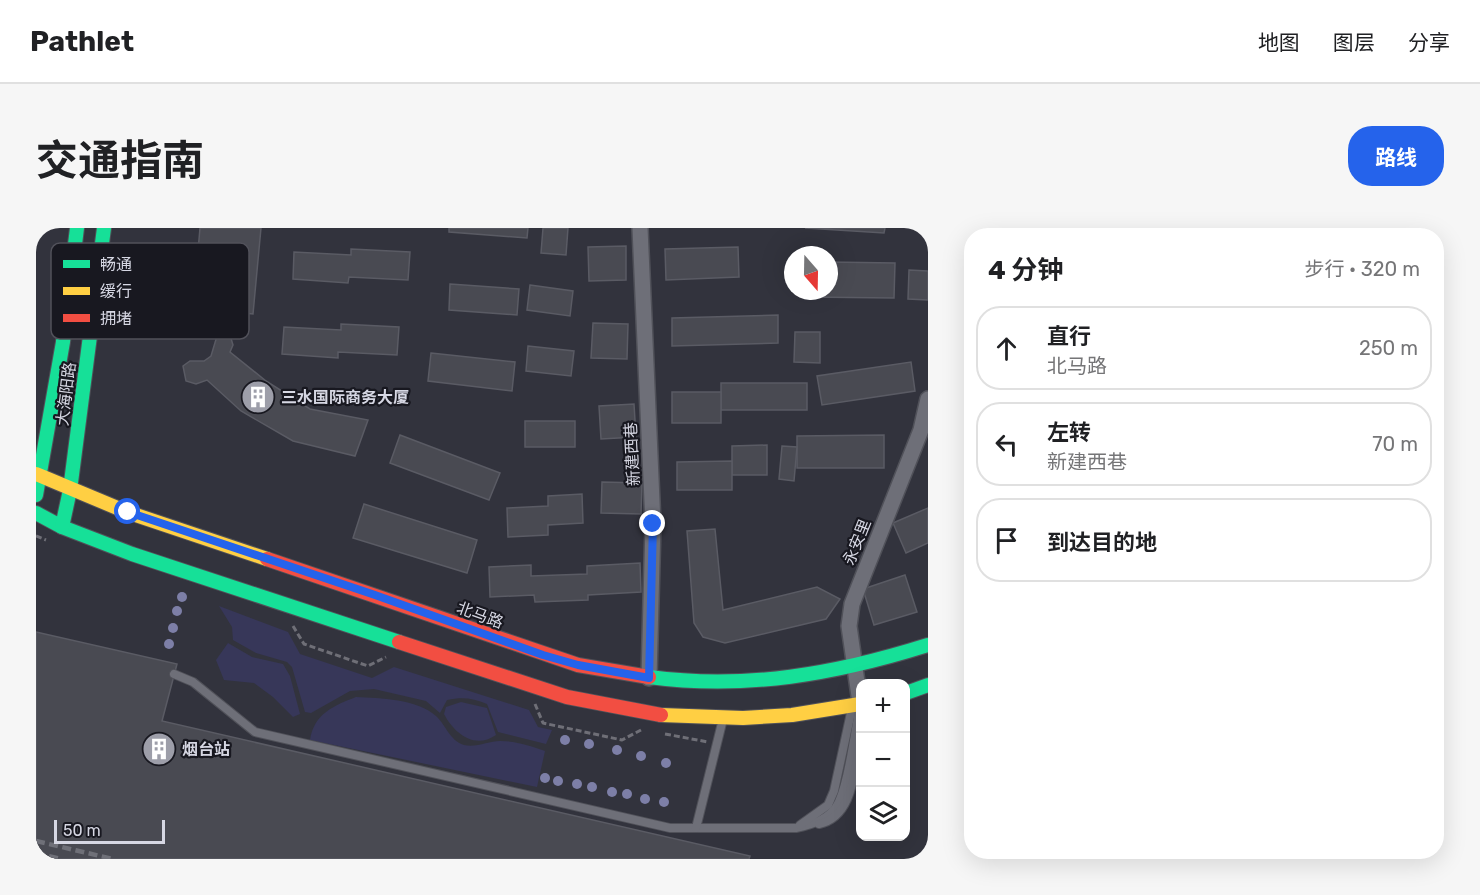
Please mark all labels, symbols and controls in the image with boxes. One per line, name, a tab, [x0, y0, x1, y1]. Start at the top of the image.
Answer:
text: Pathlet	[30, 25, 134, 58]
text: 地图	[1258, 30, 1300, 55]
text: 图层	[1333, 30, 1375, 55]
text: 分享	[1408, 30, 1450, 55]
button: 路线	[1348, 126, 1444, 186]
text: 交通指南	[36, 136, 204, 186]
legend	[51, 243, 249, 339]
north arrow	[784, 246, 838, 300]
text: 畅通	[100, 255, 132, 274]
text: 4 分钟	[988, 255, 1063, 286]
text: 步行 · 320 m	[1304, 257, 1420, 281]
text: 缓行	[100, 282, 132, 301]
text: 拥堵	[100, 309, 132, 328]
text: 直行	[1047, 323, 1091, 350]
icon: ahead	[990, 332, 1023, 365]
text: 250 m	[1359, 336, 1418, 360]
text: 北马路	[1047, 354, 1107, 378]
street label: 大海阳路	[53, 361, 79, 427]
building icon: 三水国际商务大厦	[240, 379, 276, 415]
place label: 三水国际商务大厦	[281, 388, 409, 407]
text: 左转	[1047, 419, 1091, 446]
street label: 新建西巷	[621, 422, 643, 486]
icon: left	[990, 428, 1023, 461]
text: 70 m	[1372, 432, 1418, 456]
text: 新建西巷	[1047, 450, 1127, 474]
route start	[114, 498, 140, 524]
route end	[639, 510, 665, 536]
street label: 永安里	[839, 516, 875, 568]
icon: arrive	[990, 524, 1023, 557]
text: 到达目的地	[1047, 529, 1157, 556]
street label: 北马路	[454, 598, 506, 632]
map controls	[856, 679, 910, 841]
button: +	[856, 679, 910, 733]
building icon: 烟台站	[141, 731, 177, 767]
button: −	[856, 733, 910, 787]
place label: 烟台站	[182, 740, 230, 759]
button: layers	[856, 787, 910, 841]
scale bar	[54, 817, 165, 844]
text: 50 m	[63, 821, 101, 840]

